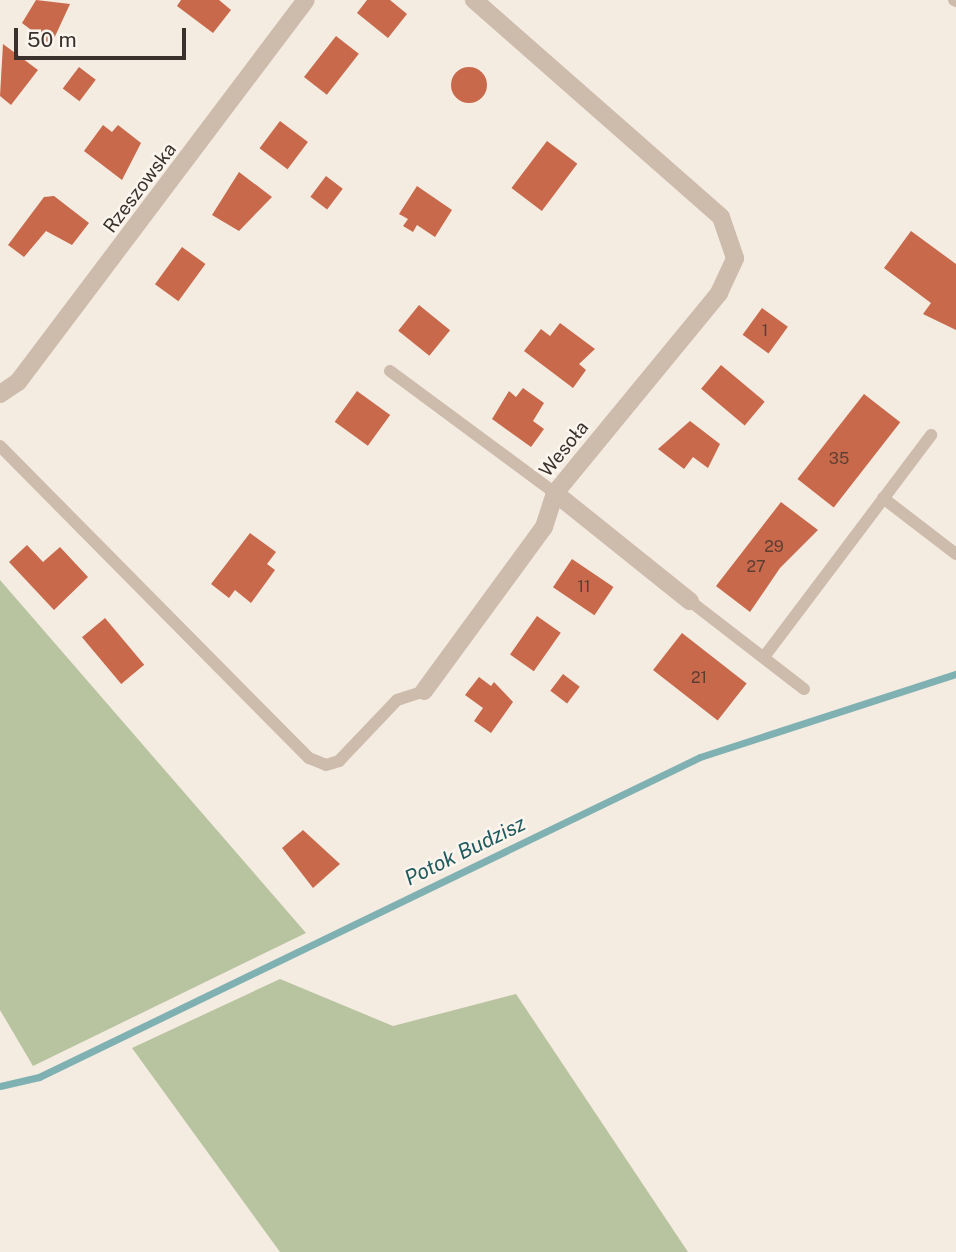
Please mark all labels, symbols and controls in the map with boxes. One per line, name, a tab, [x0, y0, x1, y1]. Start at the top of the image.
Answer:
scale bar	[18, 14, 189, 58]
text: 50 m	[27, 27, 77, 52]
street label: Rzeszowska	[99, 138, 181, 238]
house number: 1	[762, 321, 768, 341]
street label: Wesoła	[535, 416, 593, 482]
house number: 35	[829, 449, 849, 469]
house number: 29	[764, 537, 784, 557]
house number: 27	[746, 557, 766, 577]
house number: 11	[577, 577, 591, 597]
house number: 21	[691, 668, 707, 688]
water label: Potok Budzisz	[400, 811, 530, 891]

